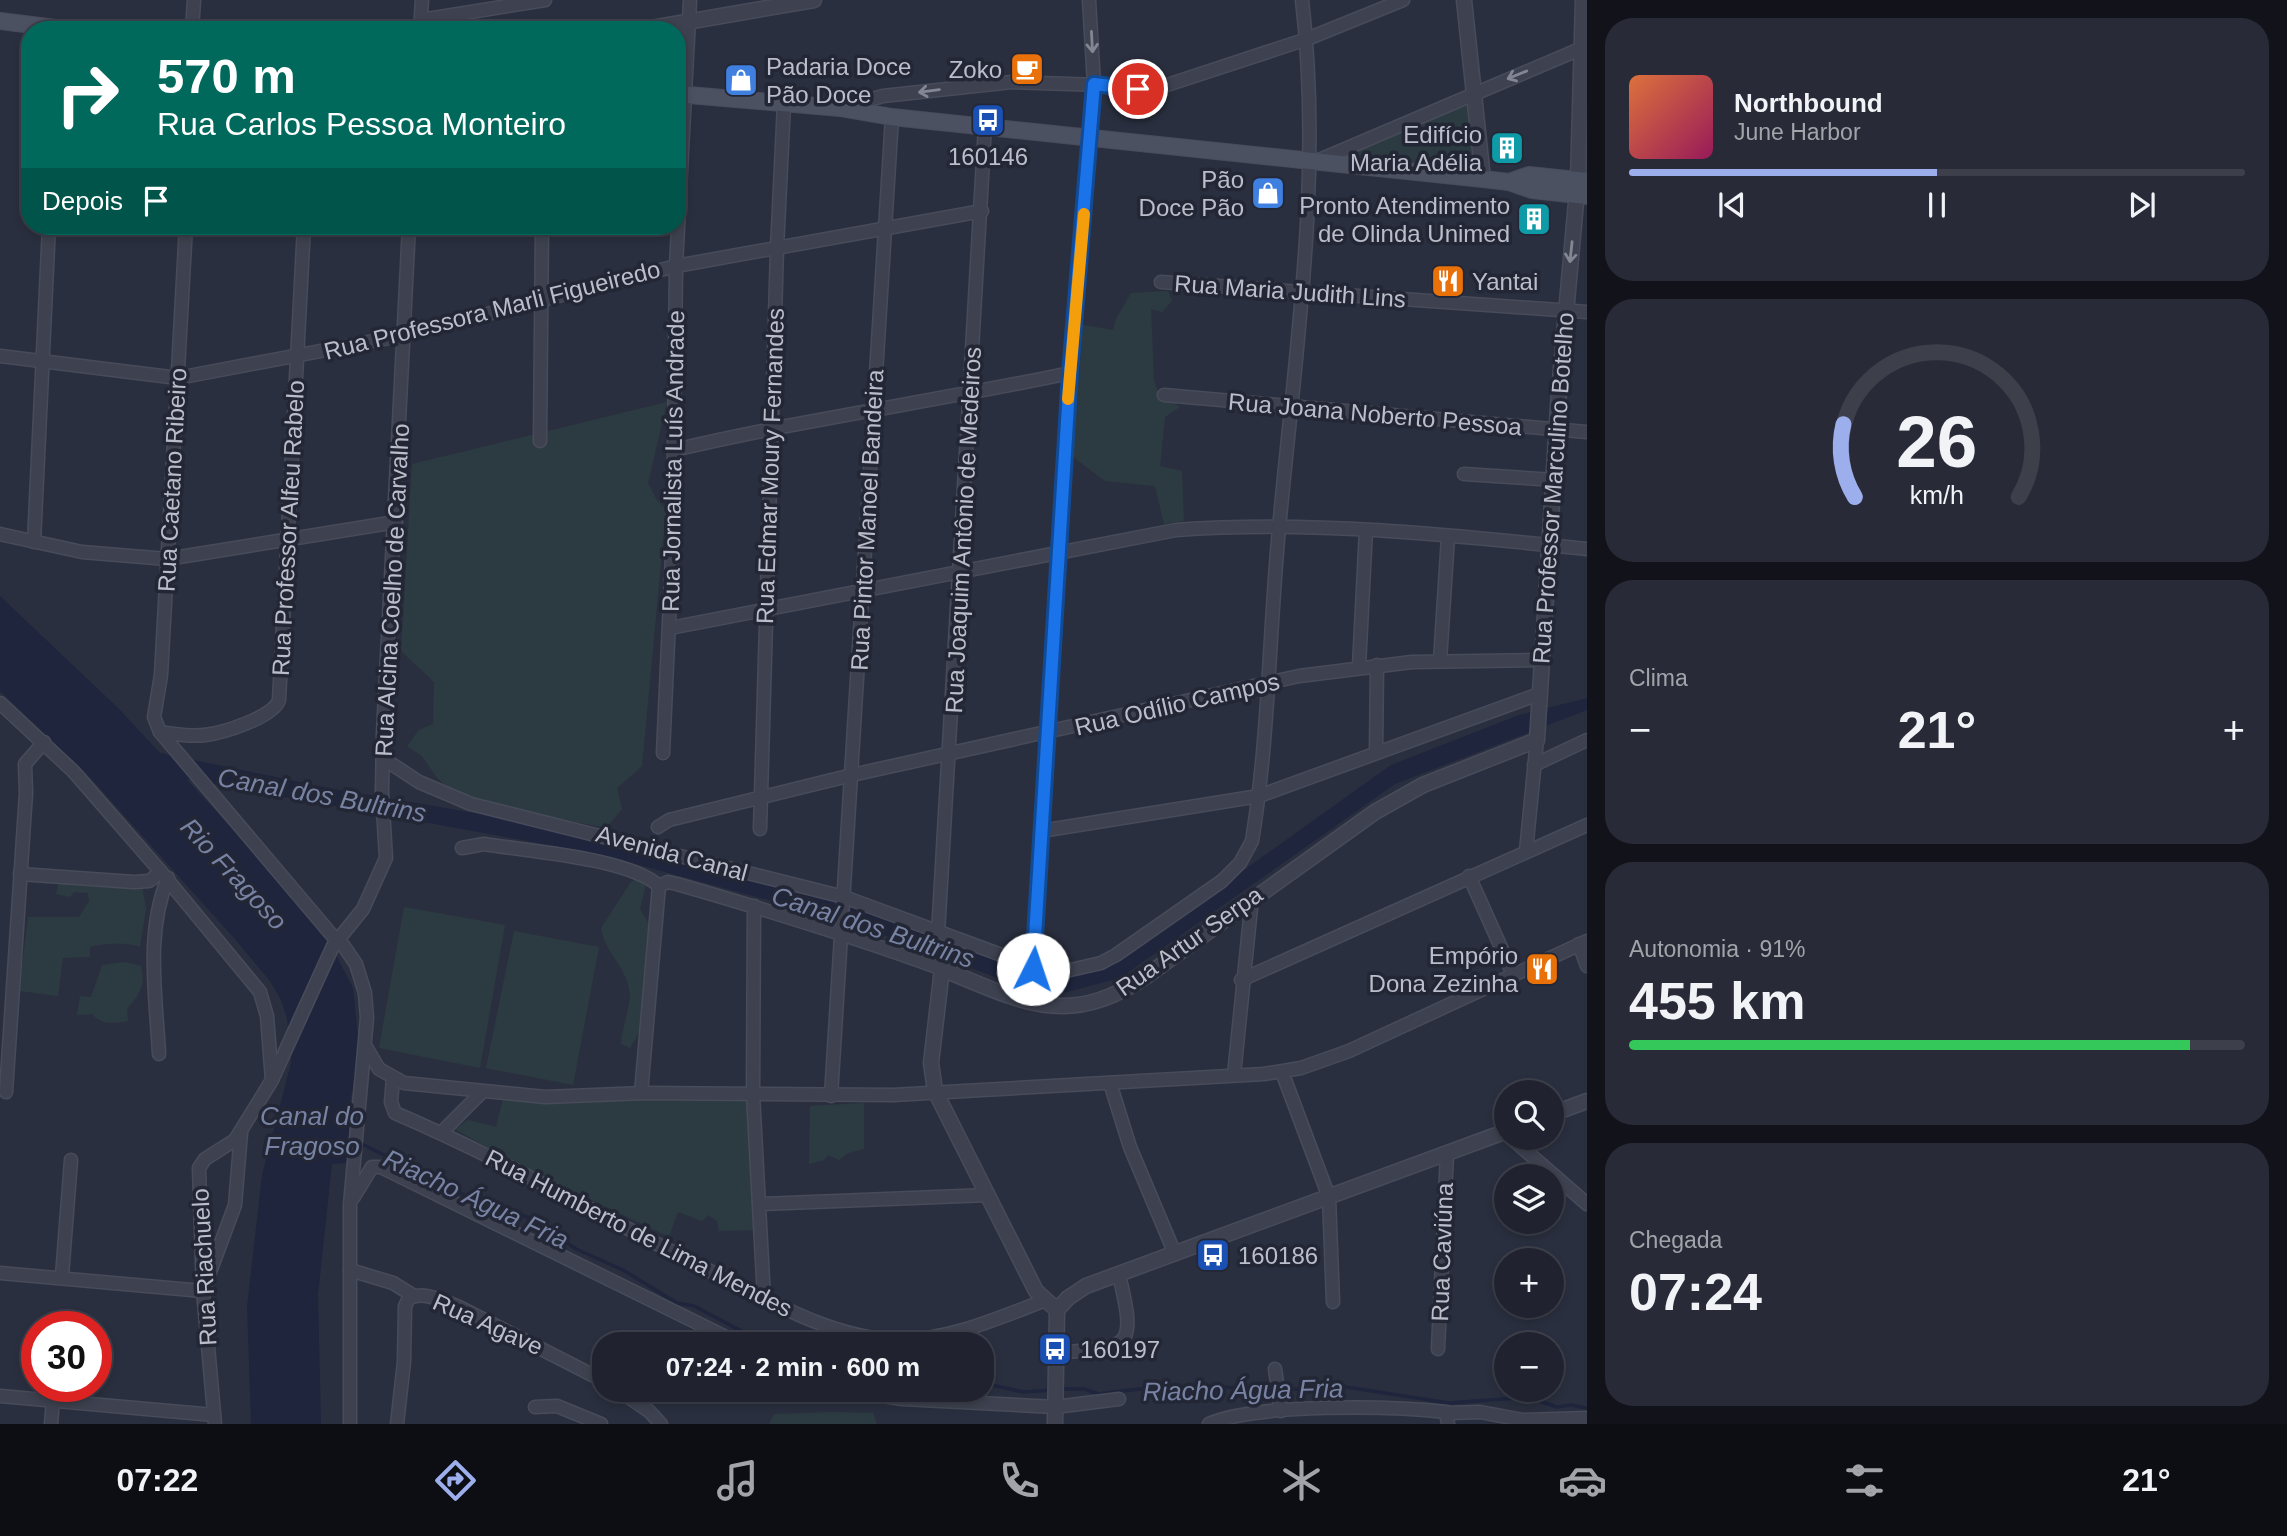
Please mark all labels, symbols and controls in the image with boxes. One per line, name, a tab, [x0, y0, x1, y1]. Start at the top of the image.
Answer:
one-way arrow	[1086, 30, 1099, 53]
icon: right	[42, 49, 133, 140]
text: 570 m	[157, 49, 296, 103]
cafe icon: Zoko	[1008, 50, 1046, 88]
place label: Padaria Doce Pão Doce	[766, 53, 911, 108]
place label: Zoko	[949, 56, 1002, 83]
pin	[1108, 59, 1168, 119]
shop icon: Padaria Doce Pão Doce	[722, 61, 760, 99]
one-way arrow	[1507, 69, 1529, 82]
icon: arrive	[1119, 70, 1157, 108]
one-way arrow	[918, 84, 940, 97]
text: Northbound	[1734, 88, 1883, 118]
bus stop icon: 160146	[969, 101, 1007, 139]
text: Rua Carlos Pessoa Monteiro	[157, 106, 566, 142]
text: June Harbor	[1734, 119, 1861, 145]
place label: Edifício Maria Adélia	[1350, 121, 1483, 176]
building icon: Edifício Maria Adélia	[1488, 129, 1526, 167]
place label: 160146	[948, 143, 1028, 170]
place label: Pão Doce Pão	[1139, 166, 1244, 221]
shop icon: Pão Doce Pão	[1249, 174, 1287, 212]
icon: arrive	[137, 182, 175, 220]
text: Depois	[42, 186, 123, 216]
icon: previous	[1713, 186, 1751, 224]
icon: pause	[1918, 186, 1956, 224]
icon: next	[2123, 186, 2161, 224]
place label: Pronto Atendimento de Olinda Unimed	[1299, 192, 1510, 247]
building icon: Pronto Atendimento de Olinda Unimed	[1515, 200, 1553, 238]
one-way arrow	[1564, 241, 1577, 263]
street label: Rua Professora Marli Figueiredo	[321, 255, 663, 365]
restaurant icon: Yantai	[1429, 262, 1467, 300]
place label: Yantai	[1472, 268, 1538, 295]
street label: Rua Maria Judith Lins	[1173, 269, 1407, 313]
street label: Rua Edmar Moury Fernandes	[751, 308, 789, 624]
street label: Rua Jornalista Luís Andrade	[657, 310, 689, 612]
street label: Rua Professor Marculino Botelho	[1527, 311, 1579, 665]
street label: Rua Joaquim Antônio de Medeiros	[940, 346, 986, 714]
street label: Rua Caetano Ribeiro	[153, 367, 191, 593]
street label: Rua Pintor Manoel Bandeira	[846, 368, 888, 671]
street label: Rua Professor Alfeu Rabelo	[267, 379, 309, 677]
street label: Rua Joana Noberto Pessoa	[1227, 388, 1524, 440]
text: 26	[1897, 401, 1977, 482]
street label: Rua Alcina Coelho de Carvalho	[370, 423, 414, 757]
text: km/h	[1910, 481, 1964, 509]
text: Clima	[1629, 665, 1688, 691]
street label: Rua Odílio Campos	[1072, 667, 1282, 741]
text: 21°	[1898, 701, 1976, 759]
text: −	[1629, 709, 1651, 751]
text: +	[2223, 709, 2245, 751]
water label: Canal dos Bultrins	[215, 762, 429, 828]
water label: Rio Fragoso	[175, 812, 293, 936]
street label: Avenida Canal	[593, 820, 751, 886]
water label: Canal dos Bultrins	[768, 880, 978, 974]
street label: Rua Artur Serpa	[1111, 880, 1268, 1001]
position arrow	[996, 932, 1070, 1006]
text: Autonomia · 91%	[1629, 936, 1805, 962]
place label: Empório Dona Zezinha	[1369, 942, 1519, 997]
restaurant icon: Empório Dona Zezinha	[1523, 950, 1561, 988]
text: 455 km	[1629, 972, 1805, 1030]
map controls	[1494, 1080, 1564, 1402]
button: search	[1494, 1080, 1564, 1150]
water label: Canal do Fragoso	[260, 1101, 364, 1161]
water label: Riacho Água Fria	[379, 1143, 573, 1255]
street label: Rua Humberto de Lima Mendes	[481, 1144, 797, 1322]
button: layers	[1494, 1164, 1564, 1234]
street label: Rua Caviúna	[1426, 1182, 1458, 1322]
street label: Rua Riachuelo	[186, 1188, 222, 1346]
text: Chegada	[1629, 1227, 1722, 1253]
bus stop icon: 160186	[1194, 1236, 1232, 1274]
place label: 160186	[1238, 1242, 1318, 1269]
button: +	[1494, 1248, 1564, 1318]
text: 07:24	[1629, 1263, 1762, 1321]
street label: Rua Agave	[429, 1288, 547, 1360]
speed limit sign: 30	[21, 1311, 112, 1402]
bus stop icon: 160197	[1036, 1330, 1074, 1368]
button: −	[1494, 1332, 1564, 1402]
place label: 160197	[1080, 1336, 1160, 1363]
text: 07:24 · 2 min · 600 m	[666, 1352, 920, 1382]
water label: Riacho Água Fria	[1142, 1373, 1344, 1407]
icon: directions	[431, 1456, 480, 1505]
icon: music	[713, 1456, 762, 1505]
icon: phone	[995, 1456, 1044, 1505]
icon: climate	[1277, 1456, 1326, 1505]
icon: car	[1558, 1456, 1607, 1505]
icon: filters	[1840, 1456, 1889, 1505]
text: 07:22	[116, 1462, 198, 1498]
text: 21°	[2122, 1462, 2171, 1498]

